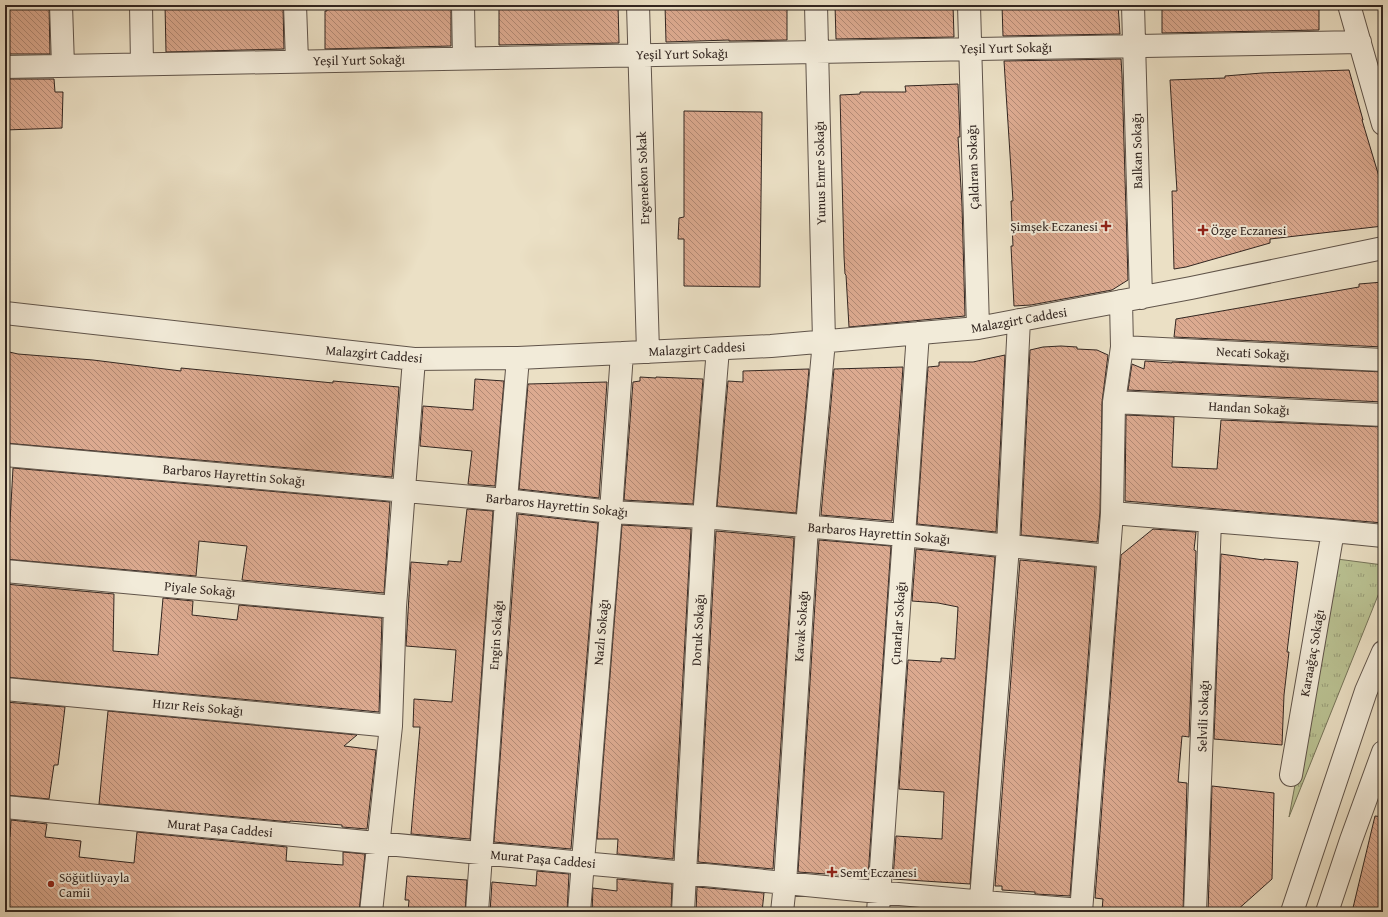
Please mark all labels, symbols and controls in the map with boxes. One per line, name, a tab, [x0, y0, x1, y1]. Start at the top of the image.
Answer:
street label: Yeşil Yurt Sokağı	[960, 38, 1052, 58]
street label: Yeşil Yurt Sokağı	[636, 44, 728, 64]
street label: Yeşil Yurt Sokağı	[313, 50, 405, 70]
street label: Balkan Sokağı	[1127, 113, 1147, 189]
street label: Yunus Emre Sokağı	[810, 120, 830, 225]
street label: Çaldıran Sokağı	[962, 124, 984, 210]
street label: Ergenekon Sokak	[632, 131, 654, 225]
place label: Şimşek Eczanesi	[1010, 217, 1098, 236]
marker: Şimşek Eczanesi	[1101, 221, 1111, 231]
place label: Özge Eczanesi	[1211, 221, 1287, 240]
marker: Özge Eczanesi	[1198, 225, 1208, 235]
street label: Malazgirt Caddesi	[969, 302, 1069, 338]
street label: Malazgirt Caddesi	[648, 337, 746, 361]
street label: Malazgirt Caddesi	[325, 340, 424, 368]
street label: Necati Sokağı	[1216, 342, 1291, 364]
street label: Handan Sokağı	[1208, 396, 1290, 420]
street label: Barbaros Hayrettin Sokağı	[162, 459, 306, 491]
street label: Barbaros Hayrettin Sokağı	[485, 488, 629, 522]
street label: Barbaros Hayrettin Sokağı	[807, 517, 951, 549]
street label: Piyale Sokağı	[164, 576, 237, 602]
street label: Çınarlar Sokağı	[886, 580, 910, 665]
street label: Kavak Sokağı	[789, 589, 813, 662]
street label: Doruk Sokağı	[687, 593, 709, 667]
street label: Nazlı Sokağı	[589, 598, 613, 666]
street label: Engin Sokağı	[484, 599, 508, 671]
street label: Karaağaç Sokağı	[1295, 607, 1329, 698]
street label: Selvili Sokağı	[1192, 679, 1214, 752]
street label: Hızır Reis Sokağı	[152, 694, 244, 720]
street label: Murat Paşa Caddesi	[166, 814, 274, 842]
street label: Murat Paşa Caddesi	[489, 845, 597, 873]
place label: Semt Eczanesi	[840, 863, 917, 882]
marker: Semt Eczanesi	[827, 867, 837, 877]
place label: Söğütlüyayla Camii	[59, 868, 130, 902]
marker: Söğütlüyayla Camii	[46, 879, 56, 889]

